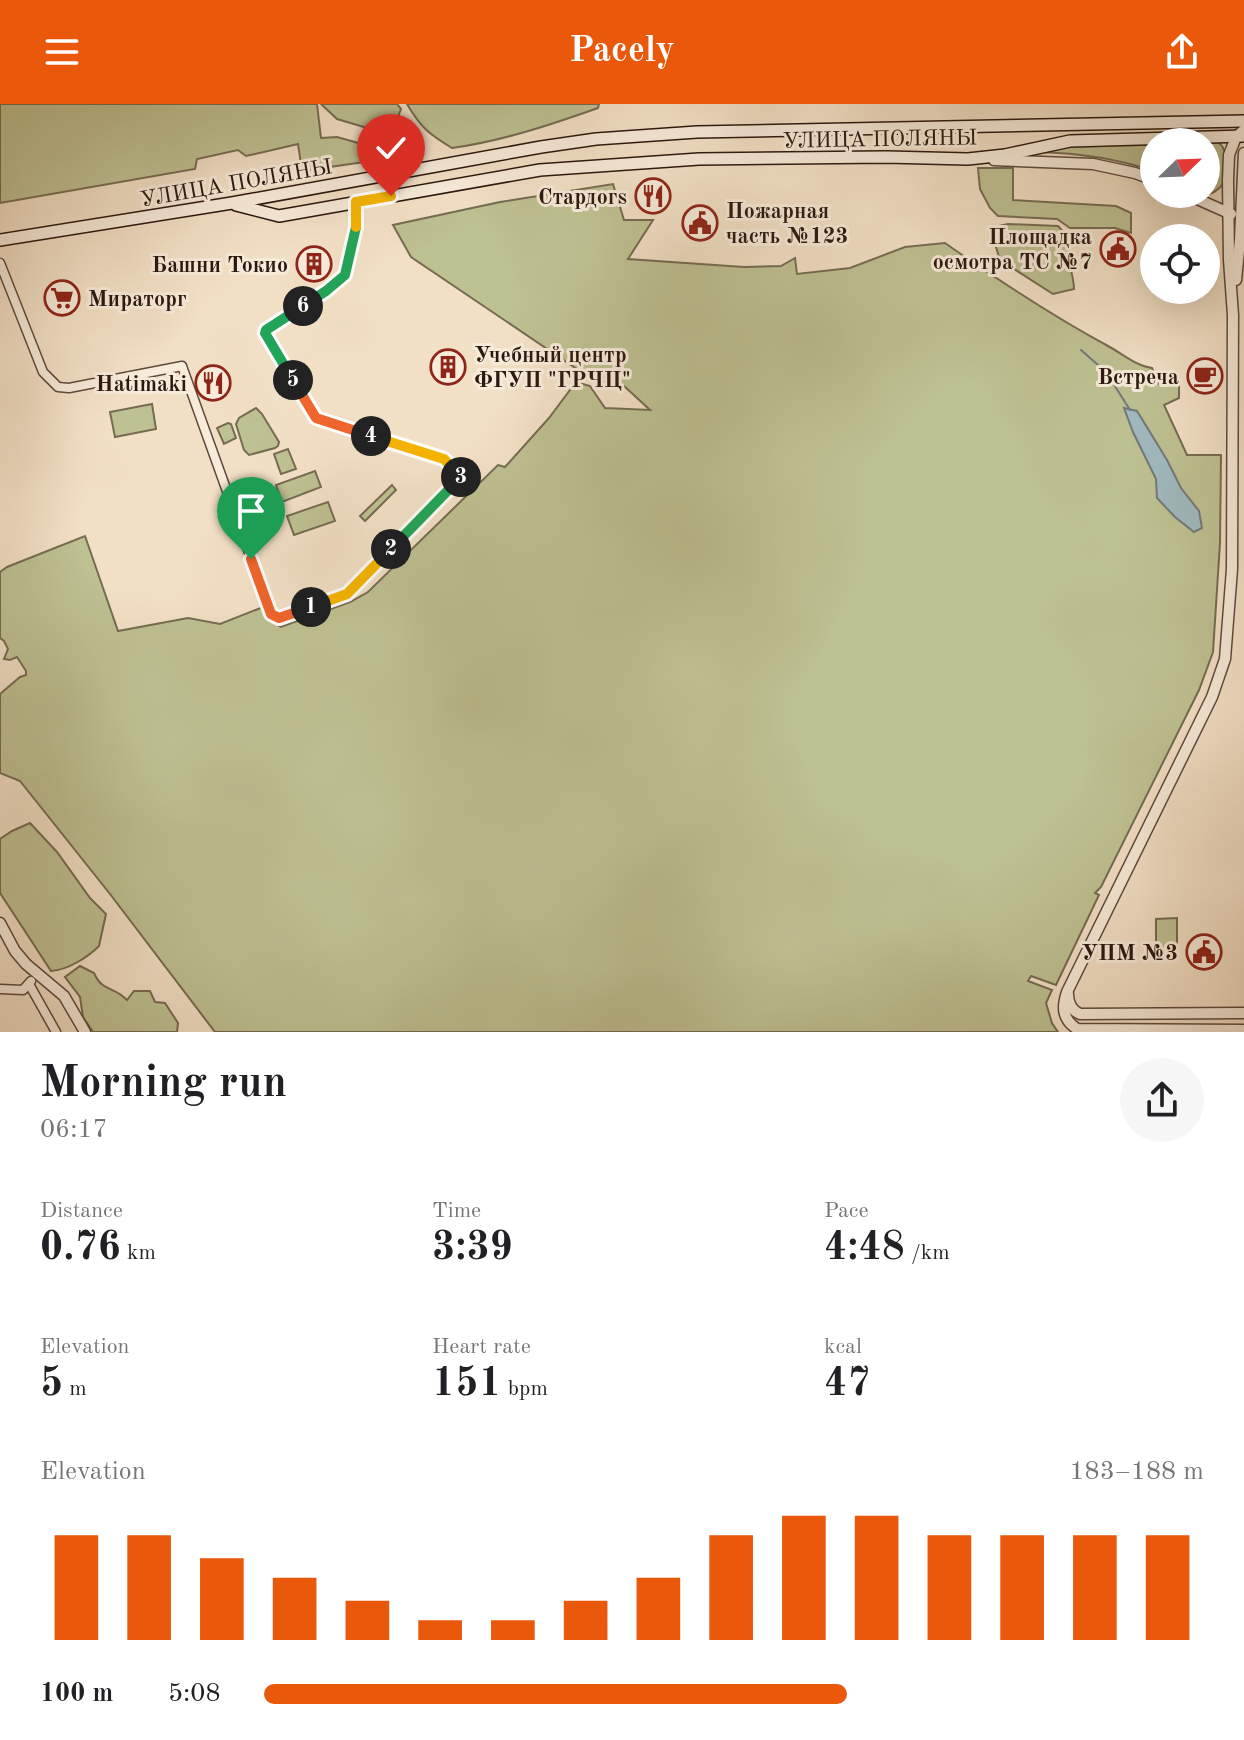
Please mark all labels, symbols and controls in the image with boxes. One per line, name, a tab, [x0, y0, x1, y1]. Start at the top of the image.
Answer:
icon: menu	[40, 30, 84, 74]
icon: share	[1160, 30, 1204, 74]
text: Pacely	[569, 34, 675, 70]
pin	[357, 114, 425, 196]
icon: check	[369, 126, 413, 170]
street label: УЛИЦА ПОЛЯНЫ	[783, 127, 978, 153]
north arrow	[1140, 128, 1220, 208]
map controls	[1140, 128, 1220, 304]
street label: УЛИЦА ПОЛЯНЫ	[139, 156, 334, 212]
restaurant icon: Стардогs	[634, 177, 672, 215]
place label: Стардогs	[538, 187, 627, 209]
place label: Пожарная часть №123	[726, 201, 848, 248]
public building icon: Пожарная часть №123	[681, 204, 719, 242]
button: locate	[1140, 224, 1220, 304]
place label: Площадка осмотра ТС №7	[933, 227, 1092, 274]
public building icon: Площадка осмотра ТС №7	[1099, 230, 1137, 268]
building icon: Башни Токио	[295, 245, 333, 283]
place label: Башни Токио	[152, 255, 288, 277]
supermarket icon: Мираторг	[43, 279, 81, 317]
pin: 6	[283, 286, 323, 326]
place label: Мираторг	[88, 289, 187, 311]
text: 6	[297, 295, 309, 317]
place label: Учебный центр ФГУП "ГРЧЦ"	[474, 345, 631, 392]
building icon: Учебный центр ФГУП "ГРЧЦ"	[429, 348, 467, 386]
cafe icon: Встреча	[1186, 357, 1224, 395]
pin: 5	[273, 360, 313, 400]
restaurant icon: Hatimaki	[194, 364, 232, 402]
place label: Встреча	[1097, 367, 1179, 389]
text: 5	[287, 369, 299, 391]
place label: Hatimaki	[96, 374, 187, 396]
pin: 4	[351, 416, 391, 456]
text: 4	[365, 425, 377, 447]
pin: 3	[441, 457, 481, 497]
text: 3	[455, 466, 467, 488]
pin	[217, 477, 285, 559]
icon: arrive	[229, 489, 273, 533]
pin: 2	[371, 529, 411, 569]
text: 2	[385, 538, 397, 560]
pin: 1	[291, 587, 331, 627]
text: 1	[305, 596, 317, 618]
public building icon: УПМ №3	[1185, 933, 1223, 971]
place label: УПМ №3	[1081, 943, 1178, 965]
button: share	[1120, 1058, 1204, 1142]
text: Morning run	[40, 1062, 287, 1106]
text: 06:17	[40, 1117, 108, 1143]
text: Distance	[40, 1200, 123, 1222]
text: Time	[432, 1200, 481, 1222]
text: Pace	[824, 1200, 869, 1222]
text: 0.76	[40, 1229, 121, 1269]
text: 3:39	[432, 1229, 513, 1269]
text: 4:48	[824, 1229, 905, 1269]
text: km	[121, 1242, 156, 1264]
text: /km	[905, 1242, 950, 1264]
text: Elevation	[40, 1336, 130, 1358]
text: Heart rate	[432, 1336, 531, 1358]
text: kcal	[824, 1336, 862, 1358]
text: 5	[40, 1365, 63, 1405]
text: 151	[432, 1365, 502, 1405]
text: 47	[824, 1365, 870, 1405]
text: m	[63, 1378, 87, 1400]
text: bpm	[502, 1378, 548, 1400]
text: Elevation	[40, 1459, 146, 1485]
text: 183–188 m	[1069, 1459, 1204, 1485]
text: 100 m	[40, 1681, 113, 1707]
text: 5:08	[168, 1681, 221, 1707]

